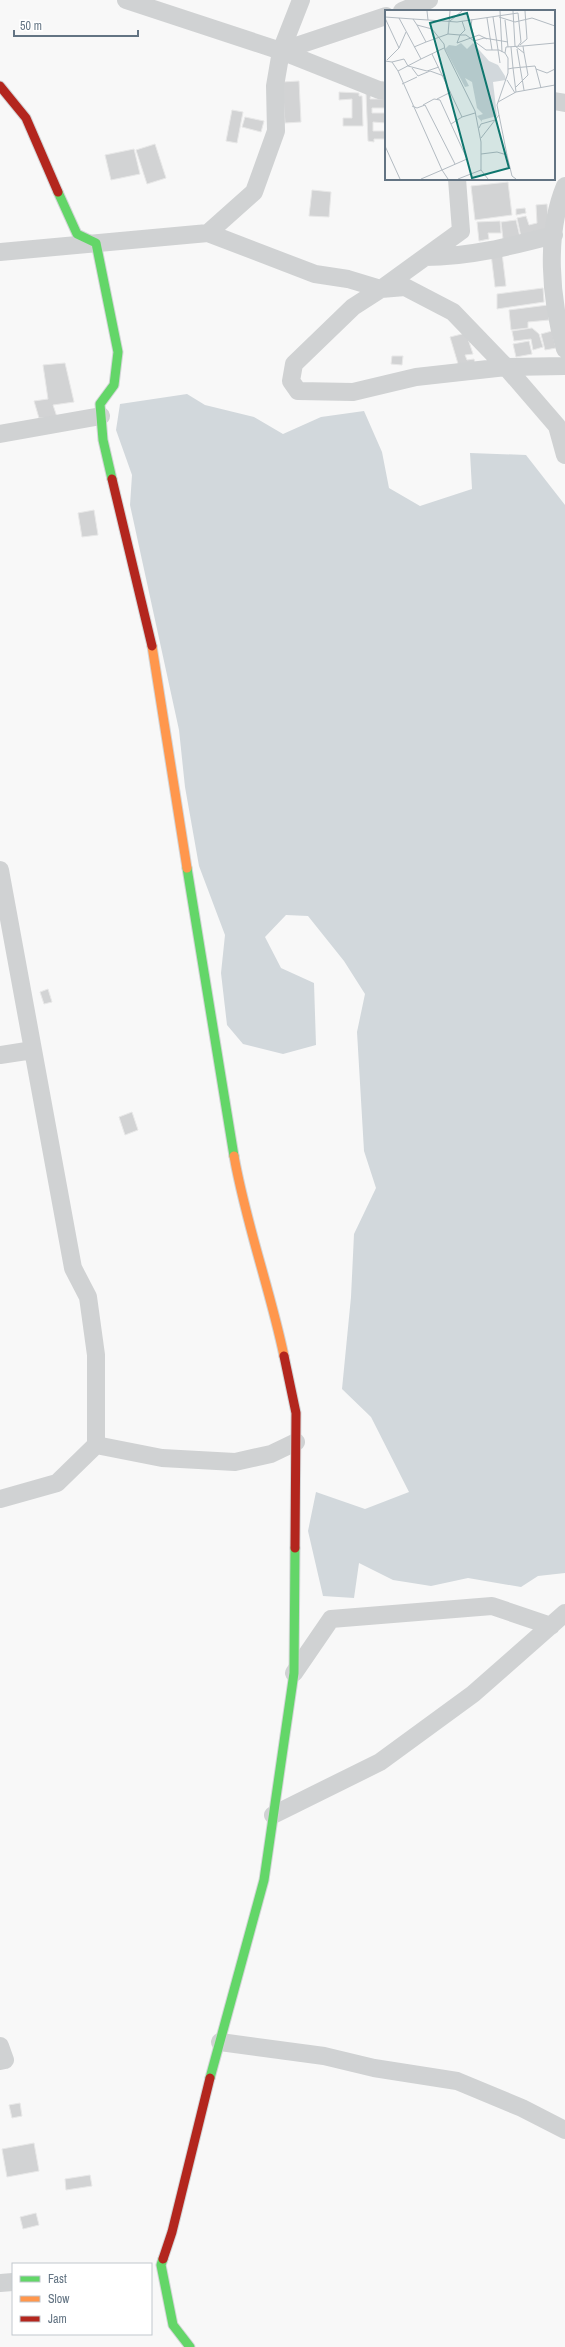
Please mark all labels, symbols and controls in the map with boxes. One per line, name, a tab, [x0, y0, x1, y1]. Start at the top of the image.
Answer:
inset map	[385, 10, 555, 180]
scale bar	[14, 12, 138, 38]
text: 50 m	[20, 18, 42, 34]
legend	[12, 2263, 152, 2335]
text: Fast	[48, 2271, 67, 2287]
text: Slow	[48, 2291, 70, 2307]
text: Jam	[48, 2311, 67, 2327]

